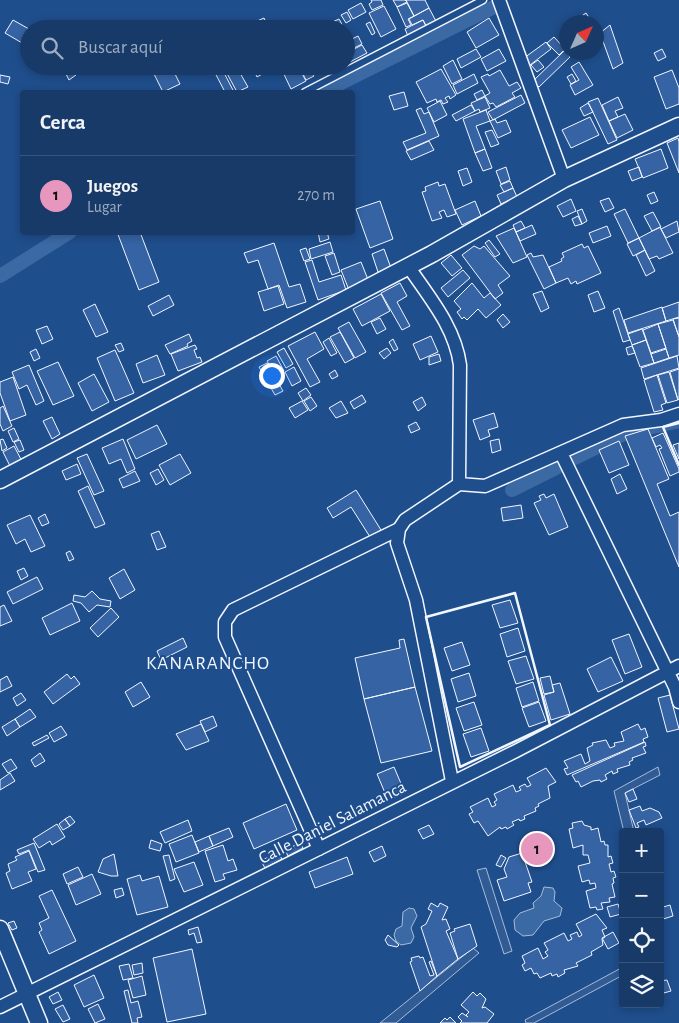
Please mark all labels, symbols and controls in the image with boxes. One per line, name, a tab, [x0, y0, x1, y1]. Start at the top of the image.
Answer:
north arrow	[559, 15, 604, 60]
search box	[20, 20, 355, 75]
icon: search	[38, 34, 66, 62]
text: Buscar aquí	[78, 38, 163, 57]
text: Cerca	[40, 112, 86, 133]
text: Juegos	[87, 177, 138, 196]
text: 1	[53, 187, 59, 203]
text: 270 m	[297, 187, 335, 203]
text: Lugar	[87, 199, 122, 215]
your location	[259, 363, 285, 389]
district label: KANARANCHO	[146, 654, 270, 673]
street label: Calle Daniel Salamanca	[256, 778, 409, 868]
map controls	[619, 828, 664, 1008]
button: +	[619, 828, 664, 873]
pin: 1	[521, 830, 553, 868]
button: −	[619, 873, 664, 918]
button: locate	[619, 918, 664, 963]
button: layers	[619, 963, 664, 1008]

